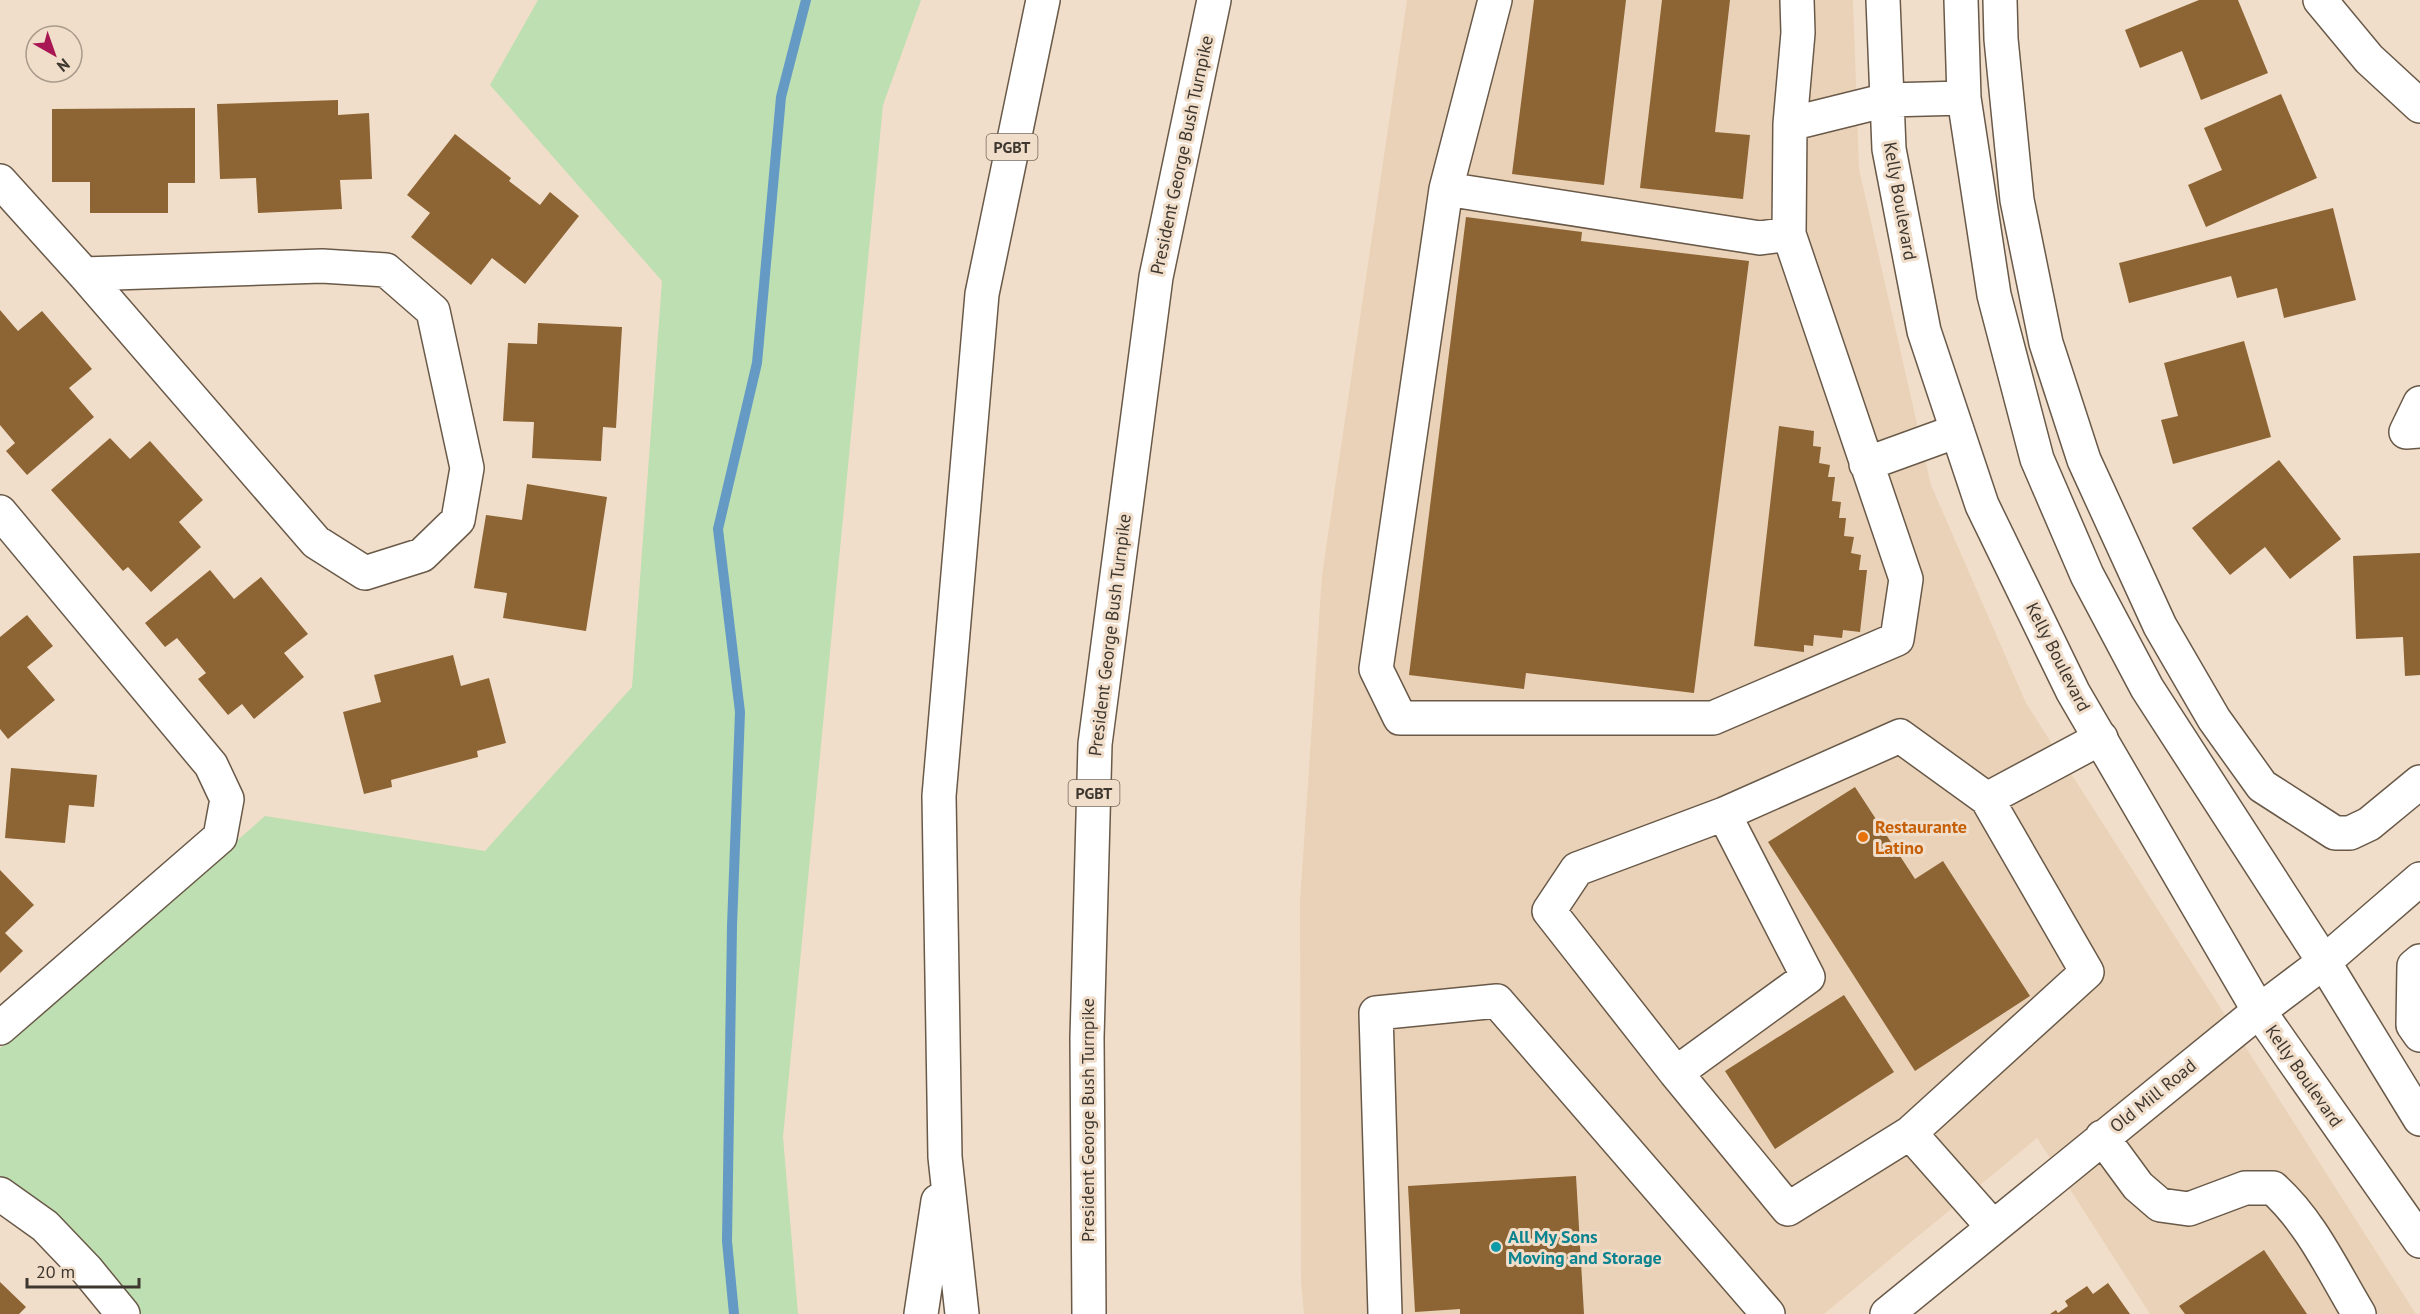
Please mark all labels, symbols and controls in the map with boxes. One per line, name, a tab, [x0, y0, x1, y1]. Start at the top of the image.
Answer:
north arrow	[24, 24, 84, 84]
street label: President George Bush Turnpike	[1145, 33, 1218, 277]
text: N	[53, 54, 74, 77]
road number: PGBT	[986, 134, 1038, 160]
street label: Kelly Boulevard	[1879, 140, 1922, 262]
street label: President George Bush Turnpike	[1083, 513, 1136, 757]
street label: Kelly Boulevard	[2021, 598, 2096, 715]
road number: PGBT	[1068, 780, 1120, 806]
place label: Restaurante Latino	[1875, 815, 1967, 859]
marker: Restaurante Latino	[1856, 830, 1870, 844]
street label: President George Bush Turnpike	[1076, 998, 1099, 1242]
street label: Kelly Boulevard	[2261, 1020, 2348, 1131]
street label: Old Mill Road	[2105, 1054, 2201, 1137]
place label: All My Sons Moving and Storage	[1508, 1225, 1662, 1269]
marker: All My Sons Moving and Storage	[1489, 1240, 1503, 1254]
scale bar	[27, 1251, 140, 1289]
text: 20 m	[36, 1260, 75, 1283]

